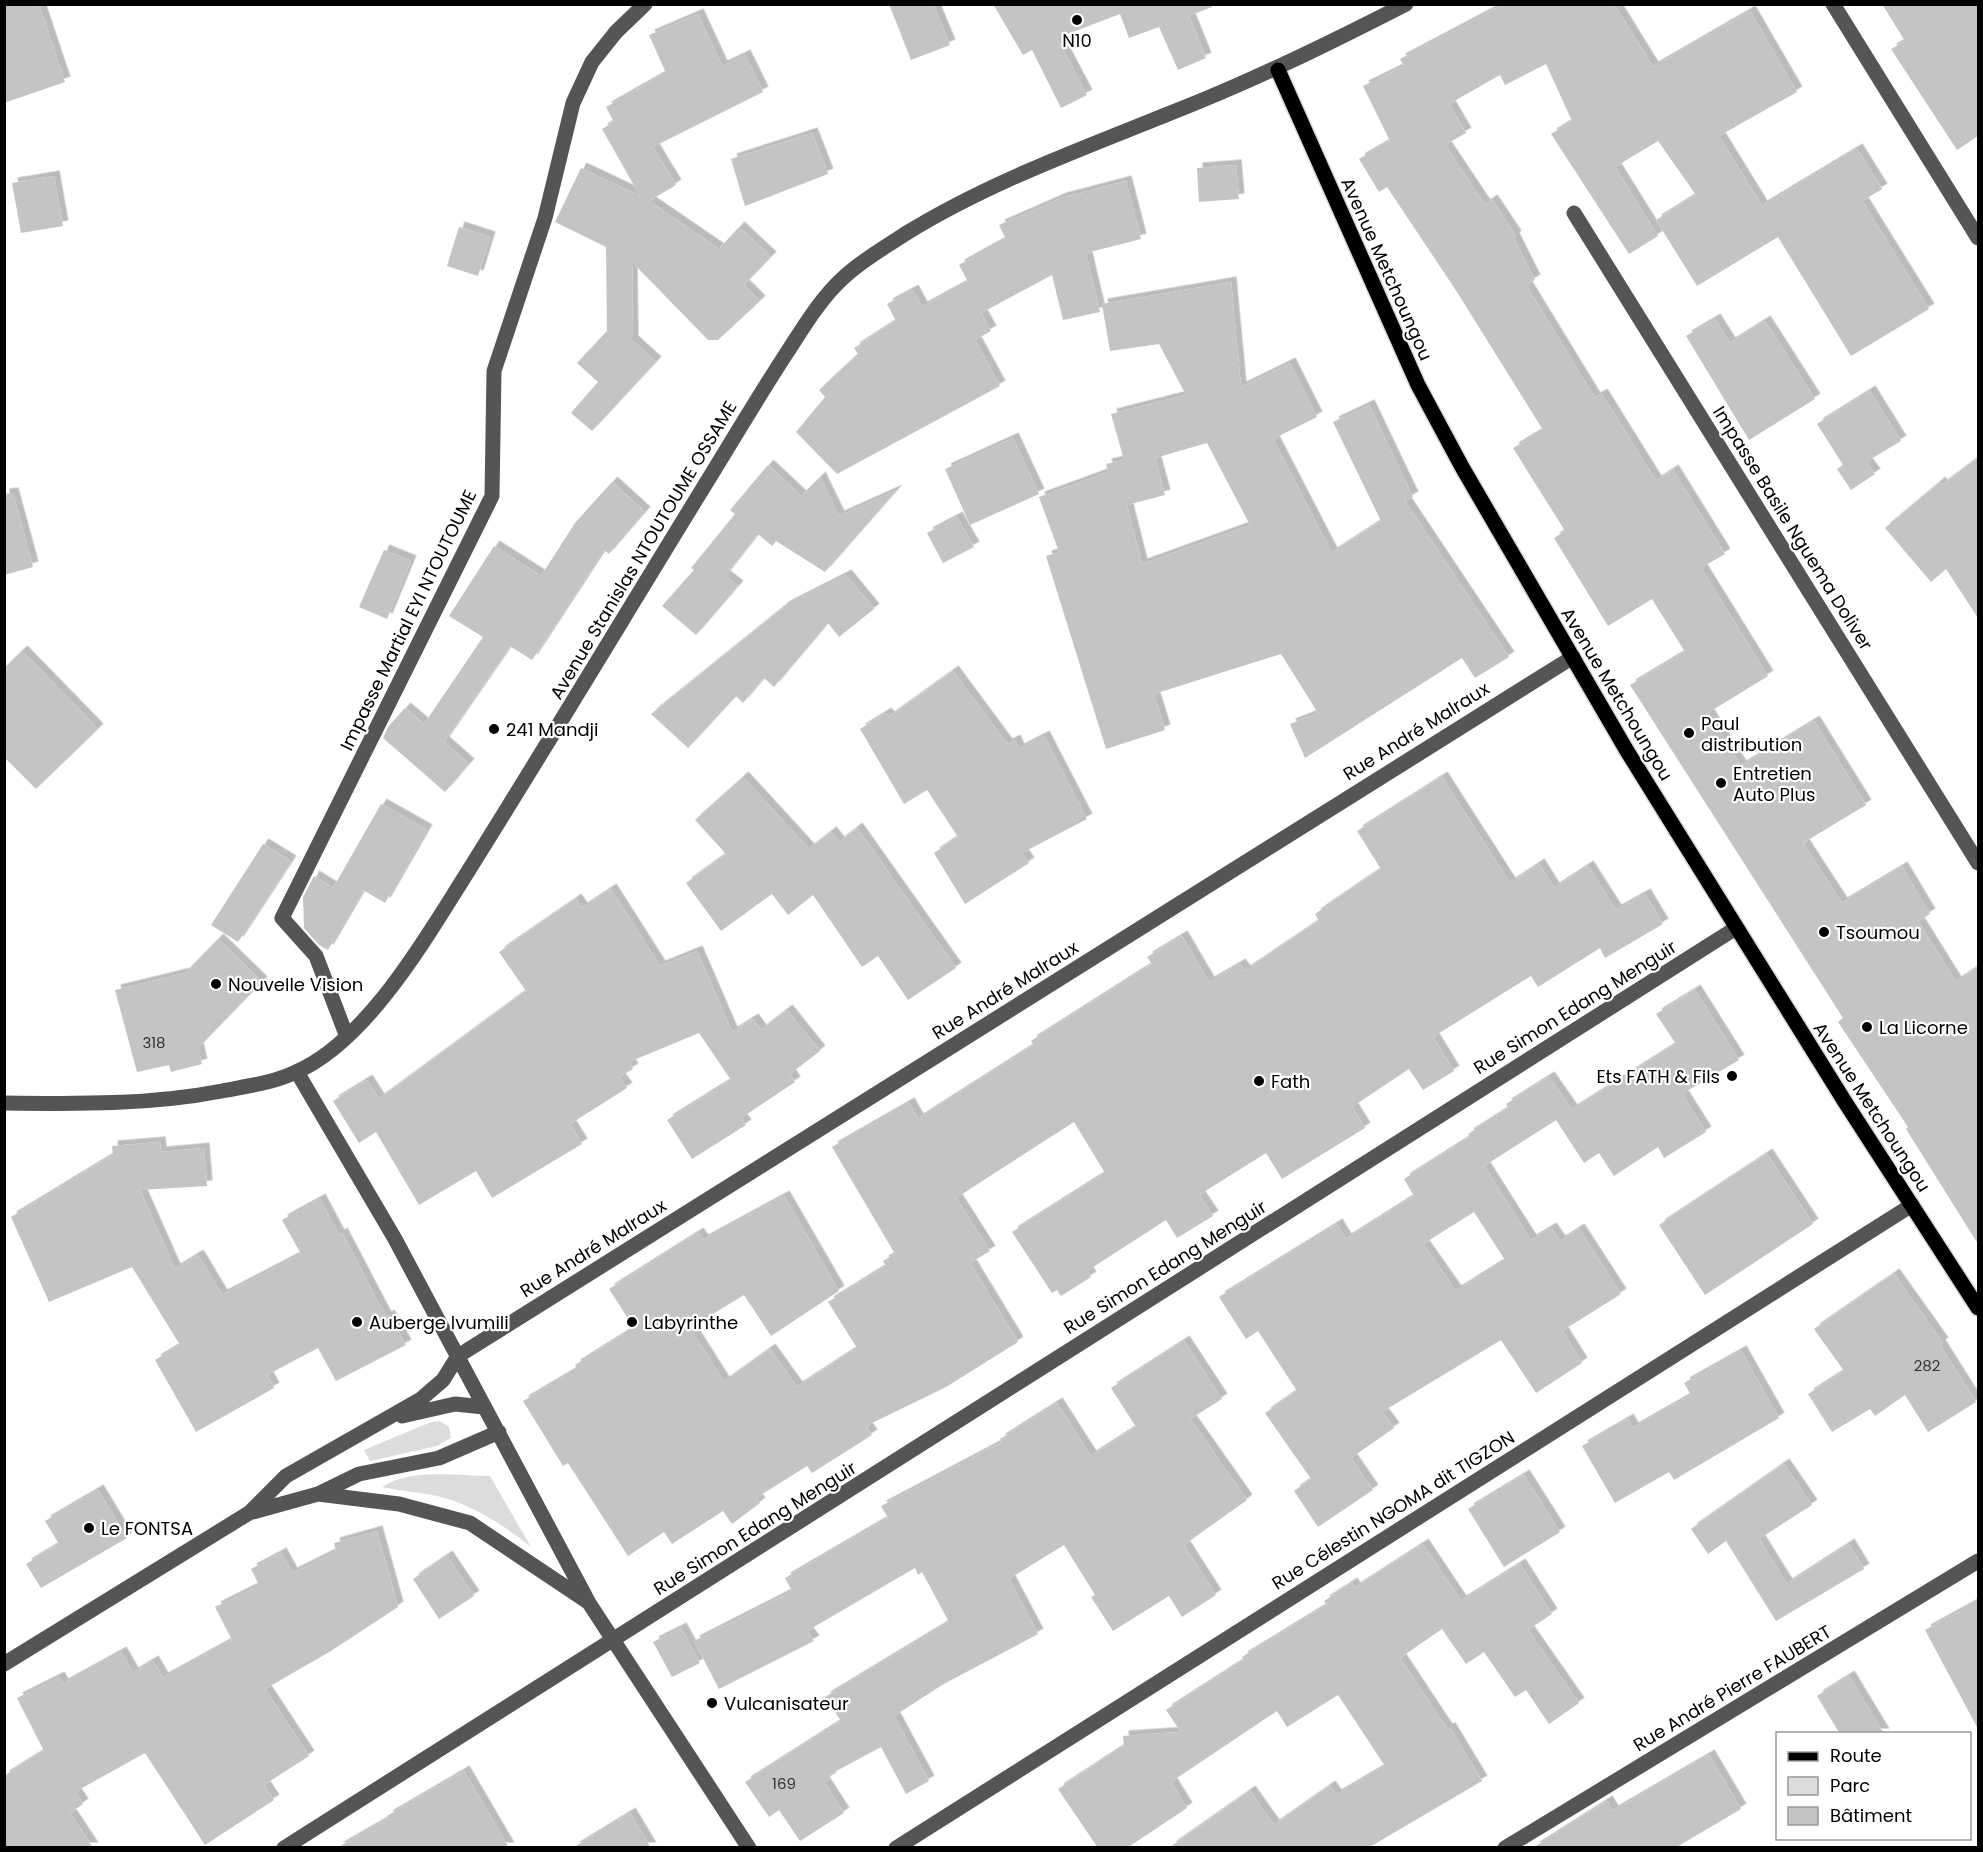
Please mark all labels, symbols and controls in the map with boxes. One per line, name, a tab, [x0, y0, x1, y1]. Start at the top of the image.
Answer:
marker: N10	[1070, 13, 1084, 27]
place label: N10	[1062, 28, 1092, 53]
street label: Avenue Metchoungou	[1335, 174, 1439, 364]
street label: Avenue Stanislas NTOUTOUME OSSAME	[544, 396, 742, 704]
street label: Impasse Basile Nguema Doliver	[1707, 401, 1879, 655]
street label: Impasse Martial EYI NTOUTOUME	[334, 485, 482, 755]
street label: Avenue Metchoungou	[1555, 603, 1679, 785]
street label: Rue André Malraux	[1338, 676, 1494, 786]
place label: Paul distribution	[1701, 711, 1802, 757]
place label: 241 Mandji	[506, 717, 598, 742]
marker: 241 Mandji	[487, 722, 501, 736]
marker: Paul distribution	[1682, 726, 1696, 740]
place label: Entretien Auto Plus	[1733, 761, 1815, 807]
marker: Entretien Auto Plus	[1714, 776, 1728, 790]
place label: Tsoumou	[1836, 920, 1920, 945]
marker: Tsoumou	[1817, 925, 1831, 939]
street label: Rue Simon Edang Menguir	[1469, 934, 1681, 1080]
street label: Rue André Malraux	[927, 935, 1083, 1045]
place label: Nouvelle Vision	[228, 972, 363, 997]
marker: Nouvelle Vision	[209, 977, 223, 991]
place label: La Licorne	[1879, 1015, 1968, 1040]
street label: Avenue Metchoungou	[1808, 1017, 1936, 1197]
marker: La Licorne	[1860, 1020, 1874, 1034]
house number: 318	[142, 1032, 166, 1053]
place label: Ets FATH & Fils	[1596, 1064, 1720, 1089]
place label: Fath	[1271, 1069, 1310, 1094]
marker: Ets FATH & Fils	[1725, 1069, 1739, 1083]
marker: Fath	[1252, 1074, 1266, 1088]
street label: Rue André Malraux	[515, 1193, 671, 1303]
street label: Rue Simon Edang Menguir	[1059, 1194, 1271, 1340]
place label: Auberge Ivumili	[369, 1310, 509, 1335]
place label: Labyrinthe	[644, 1310, 738, 1335]
marker: Auberge Ivumili	[350, 1315, 364, 1329]
marker: Labyrinthe	[625, 1315, 639, 1329]
house number: 282	[1914, 1355, 1940, 1376]
street label: Rue Célestin NGOMA dit TIGZON	[1267, 1425, 1519, 1595]
street label: Rue Simon Edang Menguir	[649, 1455, 861, 1601]
place label: Le FONTSA	[101, 1516, 193, 1541]
marker: Le FONTSA	[82, 1521, 96, 1535]
street label: Rue André Pierre FAUBERT	[1628, 1619, 1836, 1757]
place label: Vulcanisateur	[724, 1691, 849, 1716]
marker: Vulcanisateur	[705, 1696, 719, 1710]
legend	[1776, 1732, 1971, 1840]
text: Route	[1830, 1743, 1882, 1768]
house number: 169	[772, 1773, 796, 1794]
text: Parc	[1830, 1773, 1870, 1798]
text: Bâtiment	[1830, 1803, 1912, 1828]

